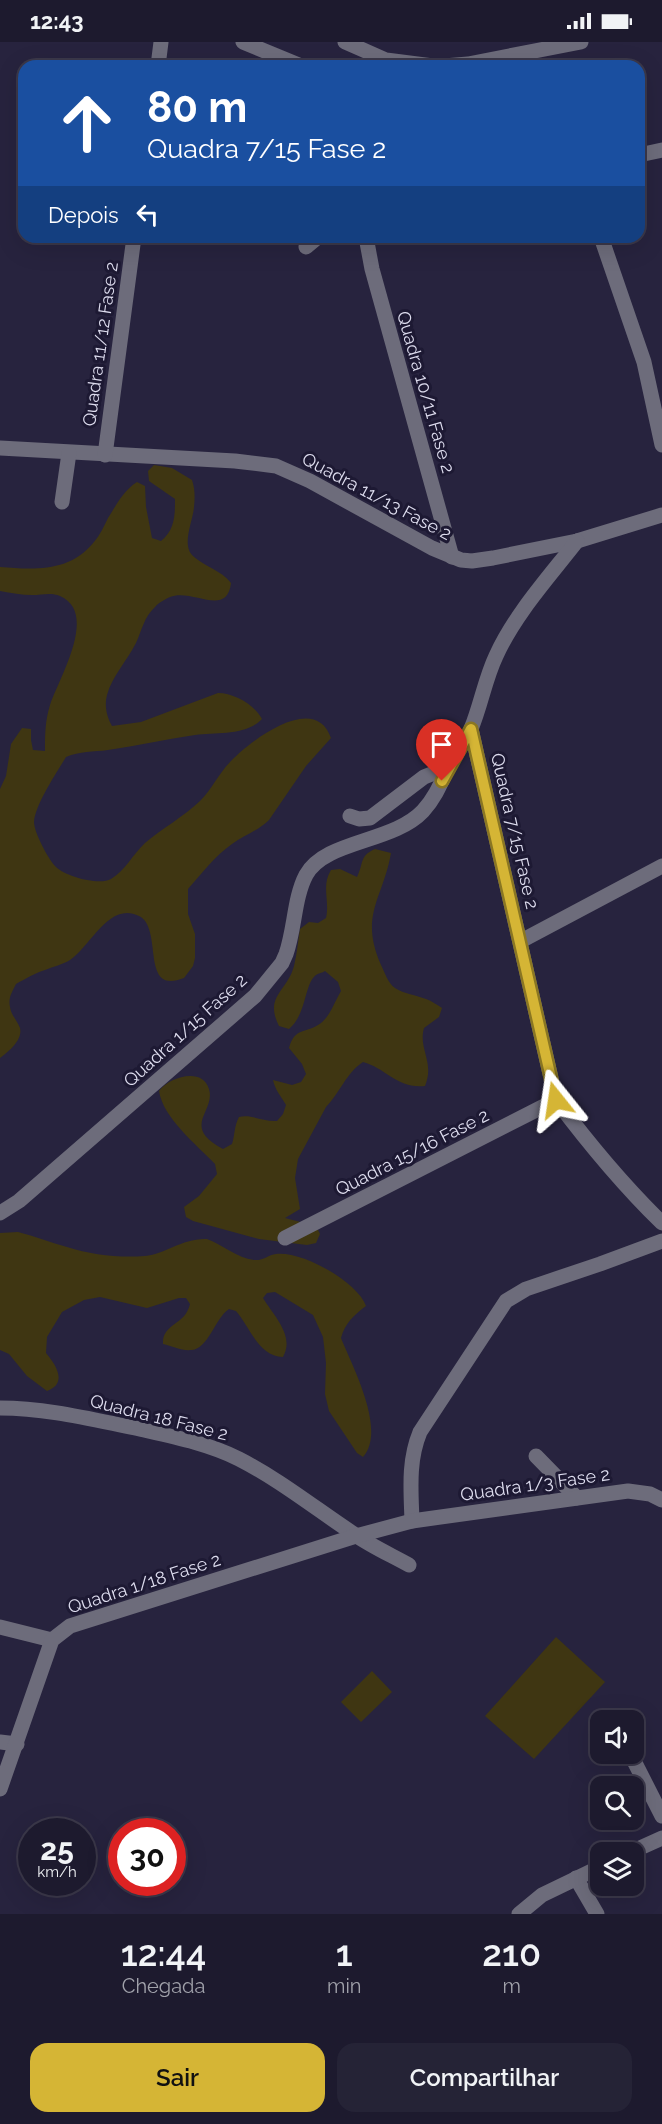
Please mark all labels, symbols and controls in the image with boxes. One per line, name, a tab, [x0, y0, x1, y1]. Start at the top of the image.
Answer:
text: 12:43	[30, 8, 84, 34]
text: 80 m	[147, 83, 247, 132]
icon: ahead	[48, 84, 126, 162]
text: Quadra 7/15 Fase 2	[147, 133, 386, 164]
icon: left	[131, 198, 164, 231]
text: Depois	[48, 202, 119, 228]
street label: Quadra 11/12 Fase 2	[78, 260, 122, 428]
street label: Quadra 10/11 Fase 2	[393, 309, 459, 475]
street label: Quadra 11/13 Fase 2	[299, 448, 455, 544]
pin	[416, 719, 467, 781]
icon: arrive	[425, 728, 458, 761]
street label: Quadra 7/15 Fase 2	[487, 751, 543, 911]
street label: Quadra 1/15 Fase 2	[119, 969, 251, 1091]
position arrow	[524, 1068, 588, 1132]
street label: Quadra 15/16 Fase 2	[332, 1104, 492, 1200]
street label: Quadra 18 Fase 2	[88, 1390, 230, 1444]
street label: Quadra 1/3 Fase 2	[459, 1463, 611, 1505]
street label: Quadra 1/18 Fase 2	[65, 1548, 223, 1618]
map controls	[590, 1710, 644, 1896]
button: sound	[590, 1710, 644, 1764]
button: search	[590, 1776, 644, 1830]
speed limit sign: 30	[108, 1818, 186, 1896]
text: 25	[40, 1832, 74, 1867]
button: layers	[590, 1842, 644, 1896]
text: km/h	[37, 1863, 77, 1881]
text: 12:44	[121, 1932, 206, 1974]
text: 1	[336, 1932, 353, 1974]
text: 210	[482, 1932, 541, 1974]
text: Chegada	[122, 1974, 205, 1998]
text: min	[327, 1974, 361, 1998]
text: m	[503, 1974, 521, 1998]
button: Sair	[30, 2043, 325, 2112]
button: Compartilhar	[337, 2043, 632, 2112]

